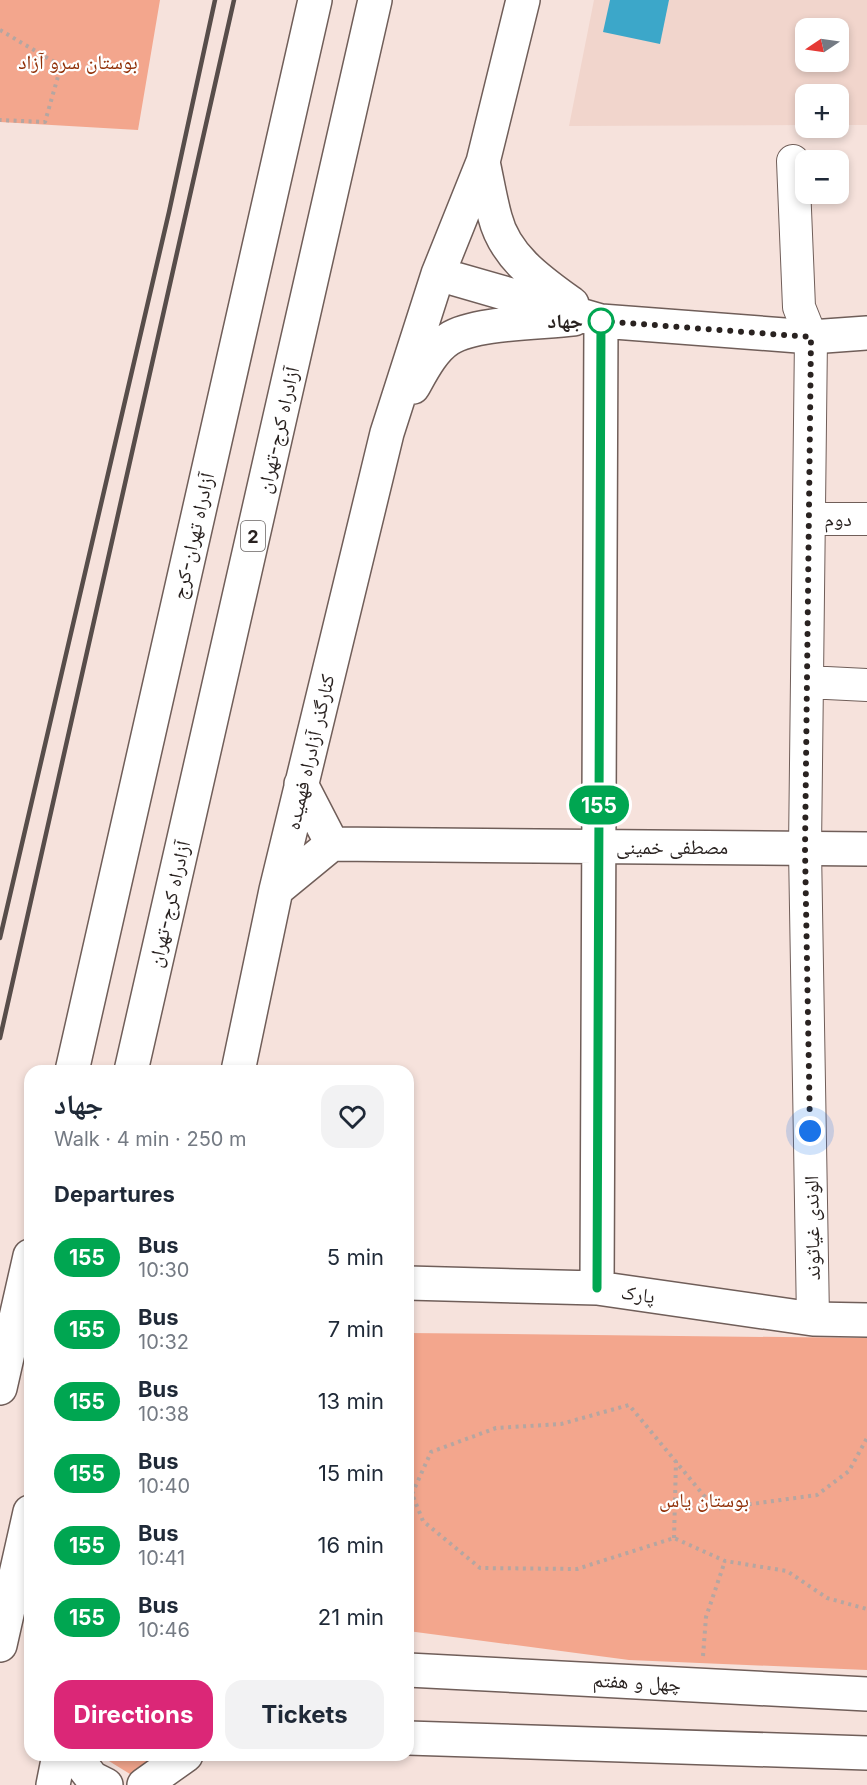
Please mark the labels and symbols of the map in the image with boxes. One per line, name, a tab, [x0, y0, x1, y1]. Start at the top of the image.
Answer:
north arrow	[795, 18, 849, 72]
park label: بوستان سرو آزاد	[18, 50, 138, 74]
marker: جهاد	[588, 308, 614, 334]
place label: جهاد	[548, 309, 583, 333]
street label: آزادراه کرج-تهران	[252, 363, 305, 496]
street label: آزادراه تهران-کرج	[167, 469, 220, 602]
street label: دوم	[824, 507, 852, 533]
road number: 2	[241, 521, 265, 551]
street label: کنارگذر آزادراه فهمیده	[280, 672, 340, 832]
line badge: 155	[564, 786, 634, 824]
street label: مصطفی خمینی	[616, 835, 728, 859]
street label: آزادراه کرج-تهران	[143, 837, 196, 970]
your location	[795, 1116, 825, 1146]
street label: الوندی غیاثوند	[799, 1175, 825, 1281]
street label: پارک	[619, 1280, 657, 1308]
park label: بوستان یاس	[659, 1488, 749, 1512]
street label: چهل و هفتم	[592, 1668, 682, 1698]

